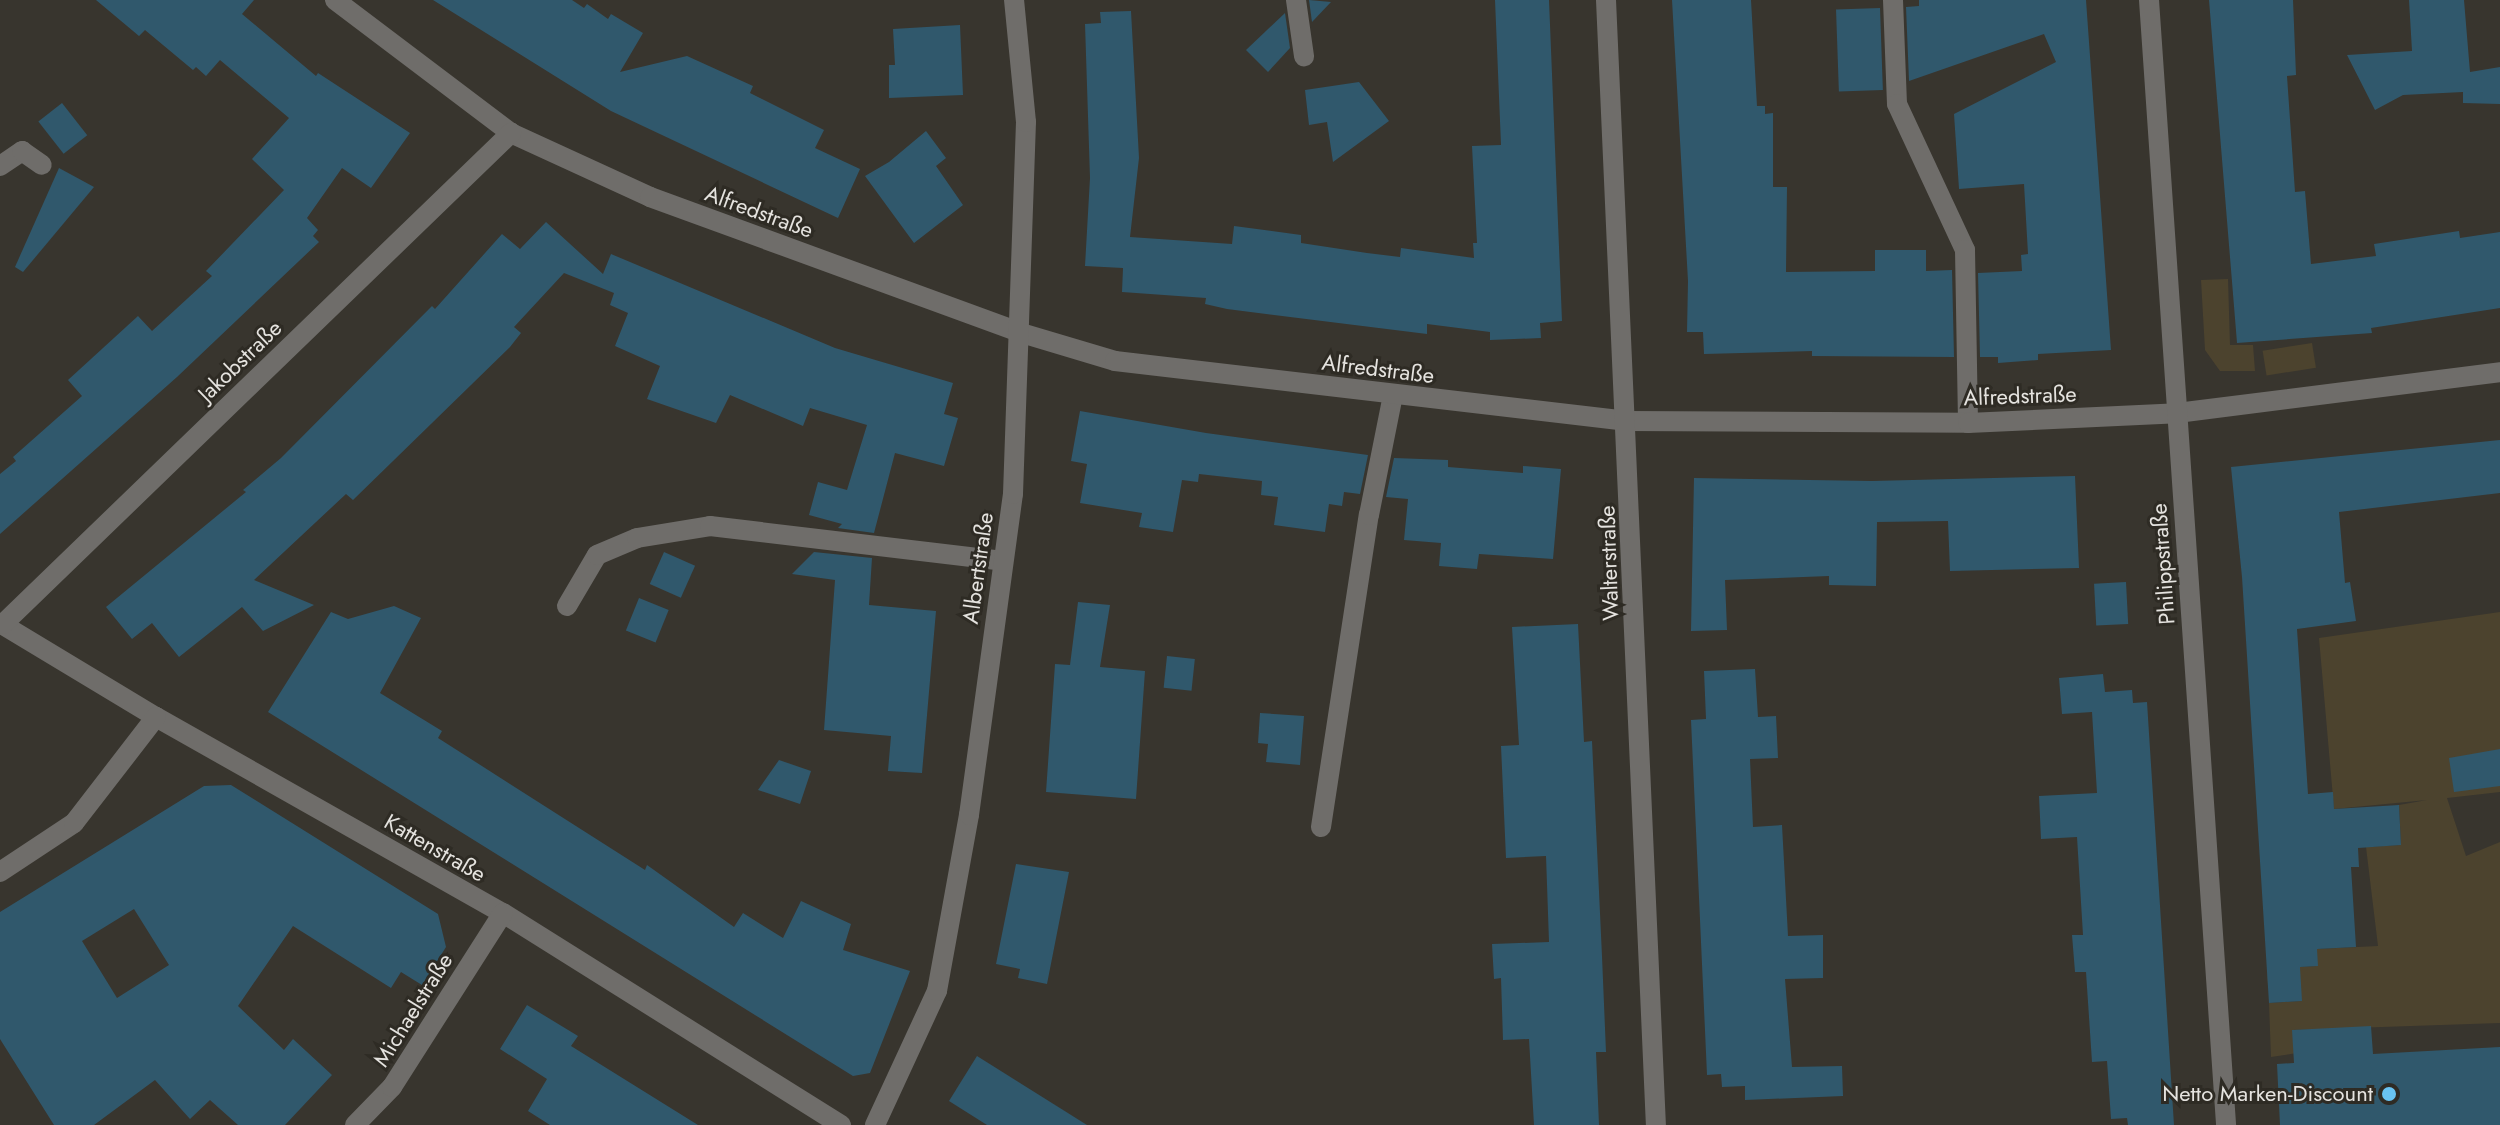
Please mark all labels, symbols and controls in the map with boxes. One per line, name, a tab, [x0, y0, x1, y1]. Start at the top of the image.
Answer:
street label: Alfredstraße	[701, 180, 817, 244]
street label: Jakobstraße	[193, 315, 287, 407]
street label: Alfredstraße	[1320, 349, 1436, 389]
street label: Alfredstraße	[1963, 381, 2077, 411]
street label: Philippstraße	[2146, 503, 2180, 625]
street label: Walterstraße	[1594, 505, 1624, 621]
street label: Albertstraße	[957, 511, 999, 625]
street label: Kattenstraße	[380, 808, 490, 888]
street label: Michaelstraße	[368, 948, 458, 1072]
place label: Netto Marken-Discount	[2162, 1081, 2373, 1107]
marker: Netto Marken-Discount	[2380, 1085, 2398, 1103]

